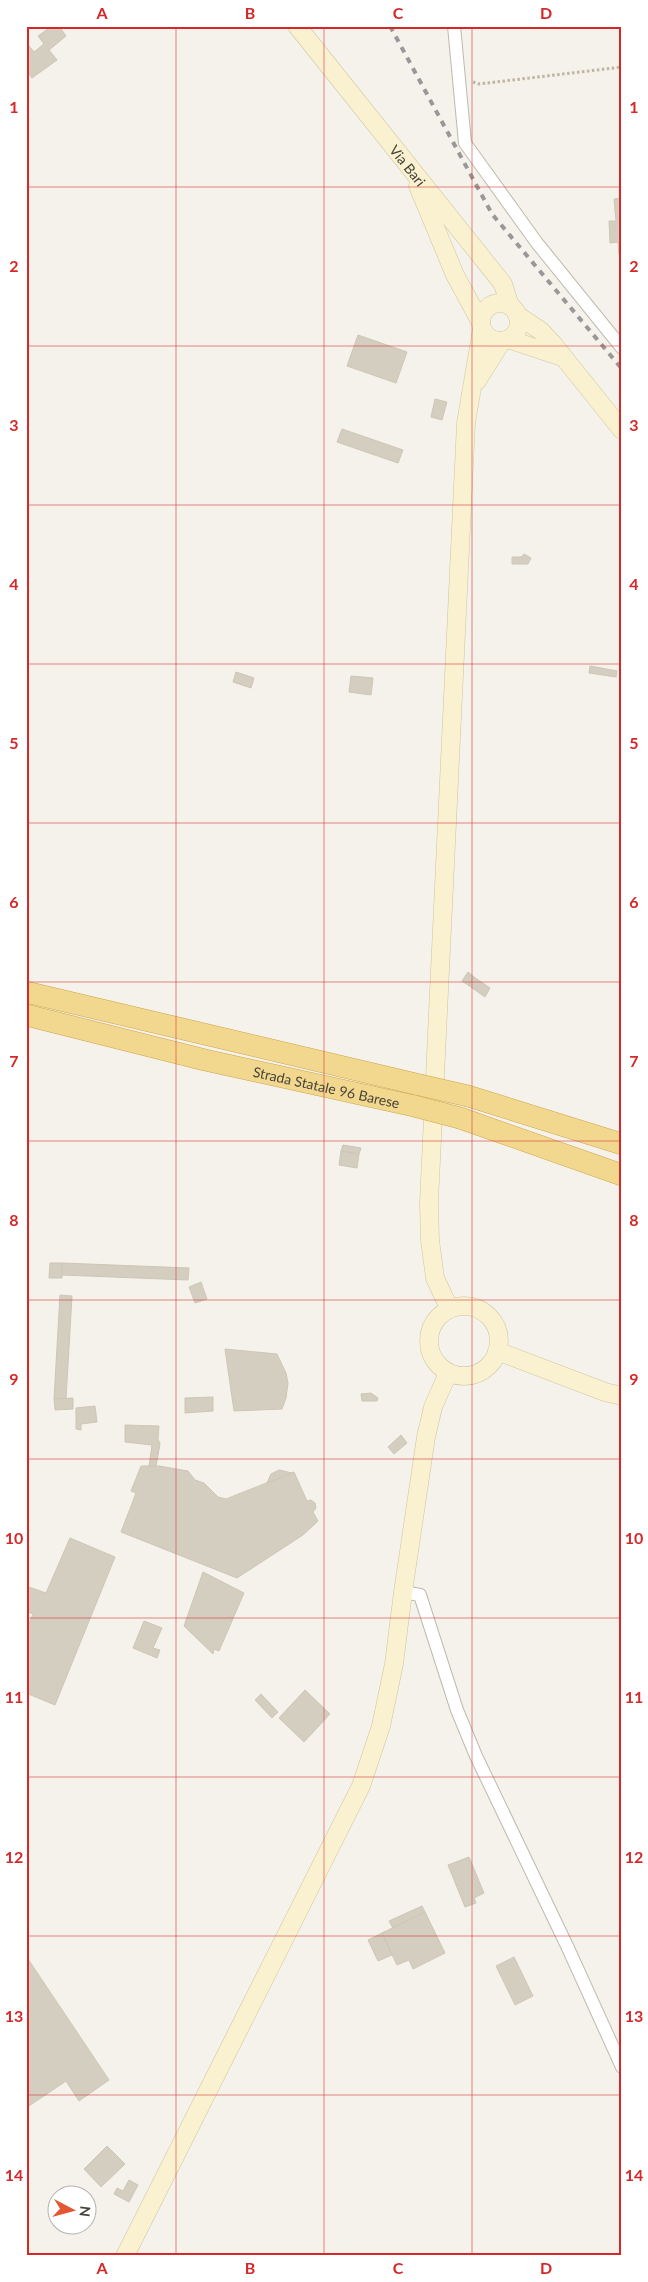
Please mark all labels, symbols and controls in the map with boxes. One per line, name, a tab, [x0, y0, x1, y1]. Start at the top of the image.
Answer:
text: A	[95, 3, 108, 22]
text: B	[245, 3, 255, 22]
text: C	[393, 3, 404, 22]
text: D	[540, 3, 552, 22]
text: 1	[9, 97, 19, 116]
text: 1	[629, 97, 639, 116]
street label: Via Bari	[387, 141, 430, 189]
text: 2	[9, 256, 19, 275]
text: 2	[629, 256, 639, 275]
text: 3	[9, 415, 19, 434]
text: 3	[629, 415, 639, 434]
text: 4	[9, 574, 19, 593]
text: 4	[629, 574, 639, 593]
text: 5	[9, 733, 19, 752]
text: 5	[629, 733, 639, 752]
text: 6	[9, 892, 19, 911]
text: 6	[629, 892, 639, 911]
text: 7	[9, 1051, 19, 1070]
text: 7	[629, 1051, 639, 1070]
street label: Strada Statale 96 Barese	[252, 1062, 401, 1111]
text: 8	[9, 1210, 19, 1229]
text: 8	[629, 1210, 639, 1229]
text: 9	[9, 1369, 19, 1388]
text: 9	[629, 1369, 639, 1388]
text: 10	[5, 1528, 23, 1547]
text: 10	[625, 1528, 643, 1547]
text: 11	[5, 1687, 23, 1706]
text: 11	[625, 1687, 643, 1706]
text: 12	[5, 1847, 23, 1866]
text: 12	[625, 1847, 643, 1866]
text: 13	[5, 2006, 23, 2025]
text: 13	[625, 2006, 643, 2025]
text: 14	[5, 2165, 23, 2184]
text: 14	[625, 2165, 643, 2184]
north arrow	[48, 2184, 98, 2234]
text: N	[76, 2205, 94, 2218]
text: A	[95, 2258, 108, 2277]
text: B	[245, 2258, 255, 2277]
text: C	[393, 2258, 404, 2277]
text: D	[540, 2258, 552, 2277]

